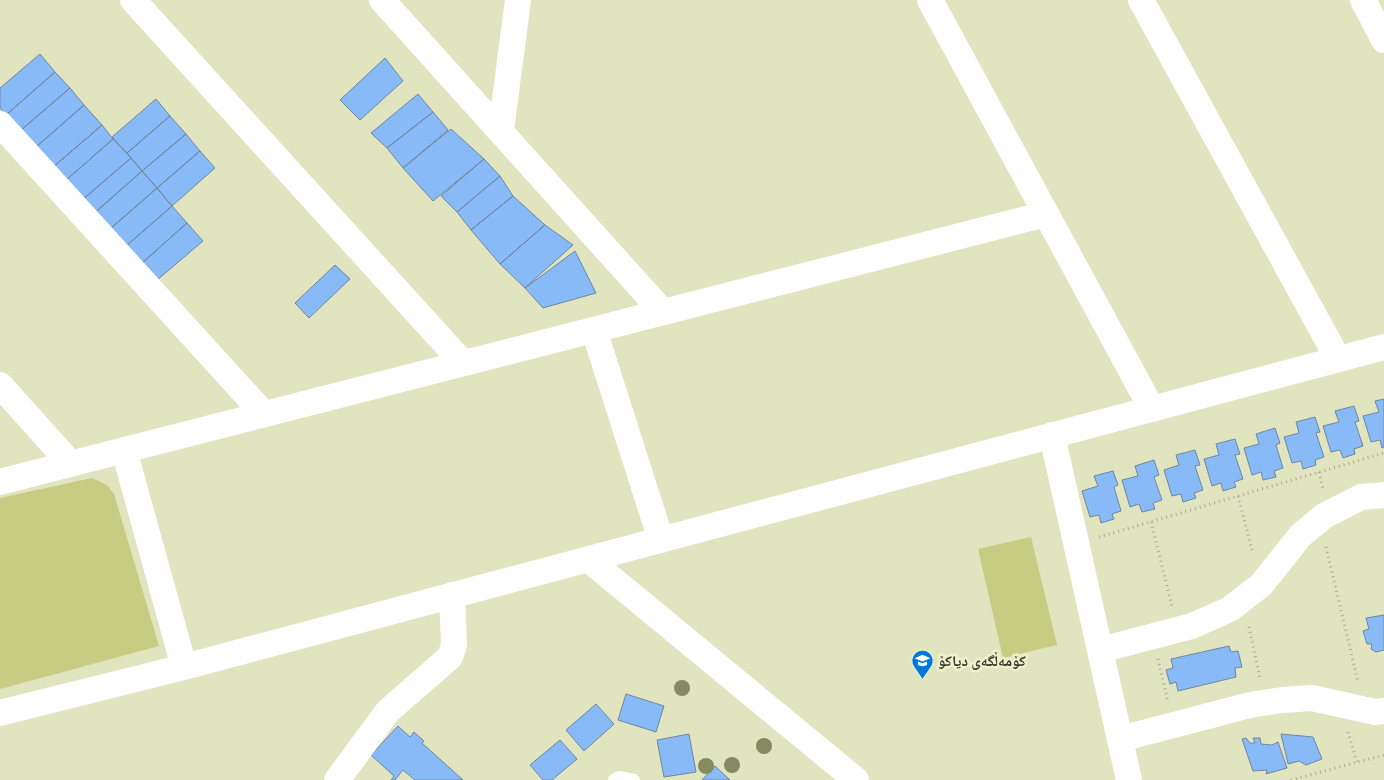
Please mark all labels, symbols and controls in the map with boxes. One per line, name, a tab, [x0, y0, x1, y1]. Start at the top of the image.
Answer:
school or university icon: کۆمەڵگەی دیاکۆ	[910, 649, 934, 680]
place label: کۆمەڵگەی دیاکۆ	[938, 650, 1026, 671]

